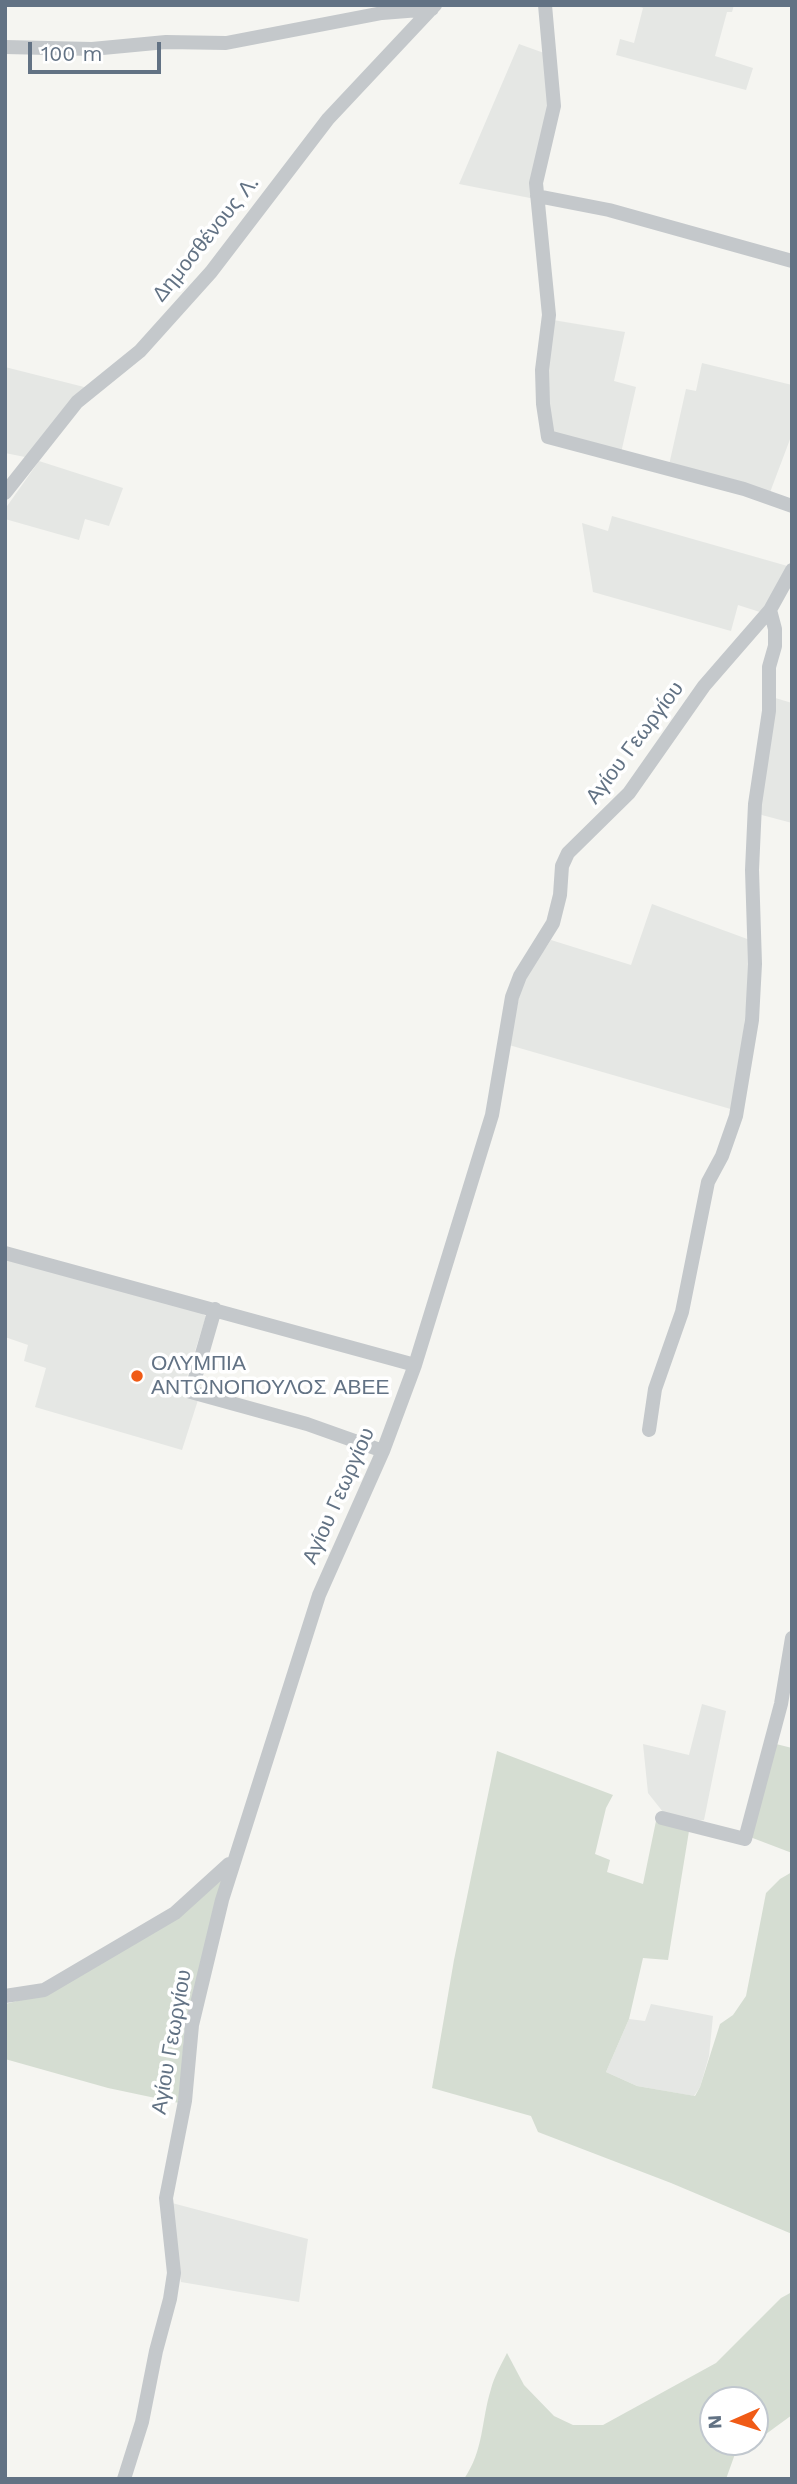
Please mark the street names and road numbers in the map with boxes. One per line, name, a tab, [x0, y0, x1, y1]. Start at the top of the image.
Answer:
street label: Δημοσθένους Λ.	[147, 171, 265, 307]
street label: Αγίου Γεωργίου	[581, 677, 689, 809]
street label: Αγίου Γεωργίου	[298, 1424, 380, 1568]
street label: Αγίου Γεωργίου	[147, 1968, 197, 2116]

